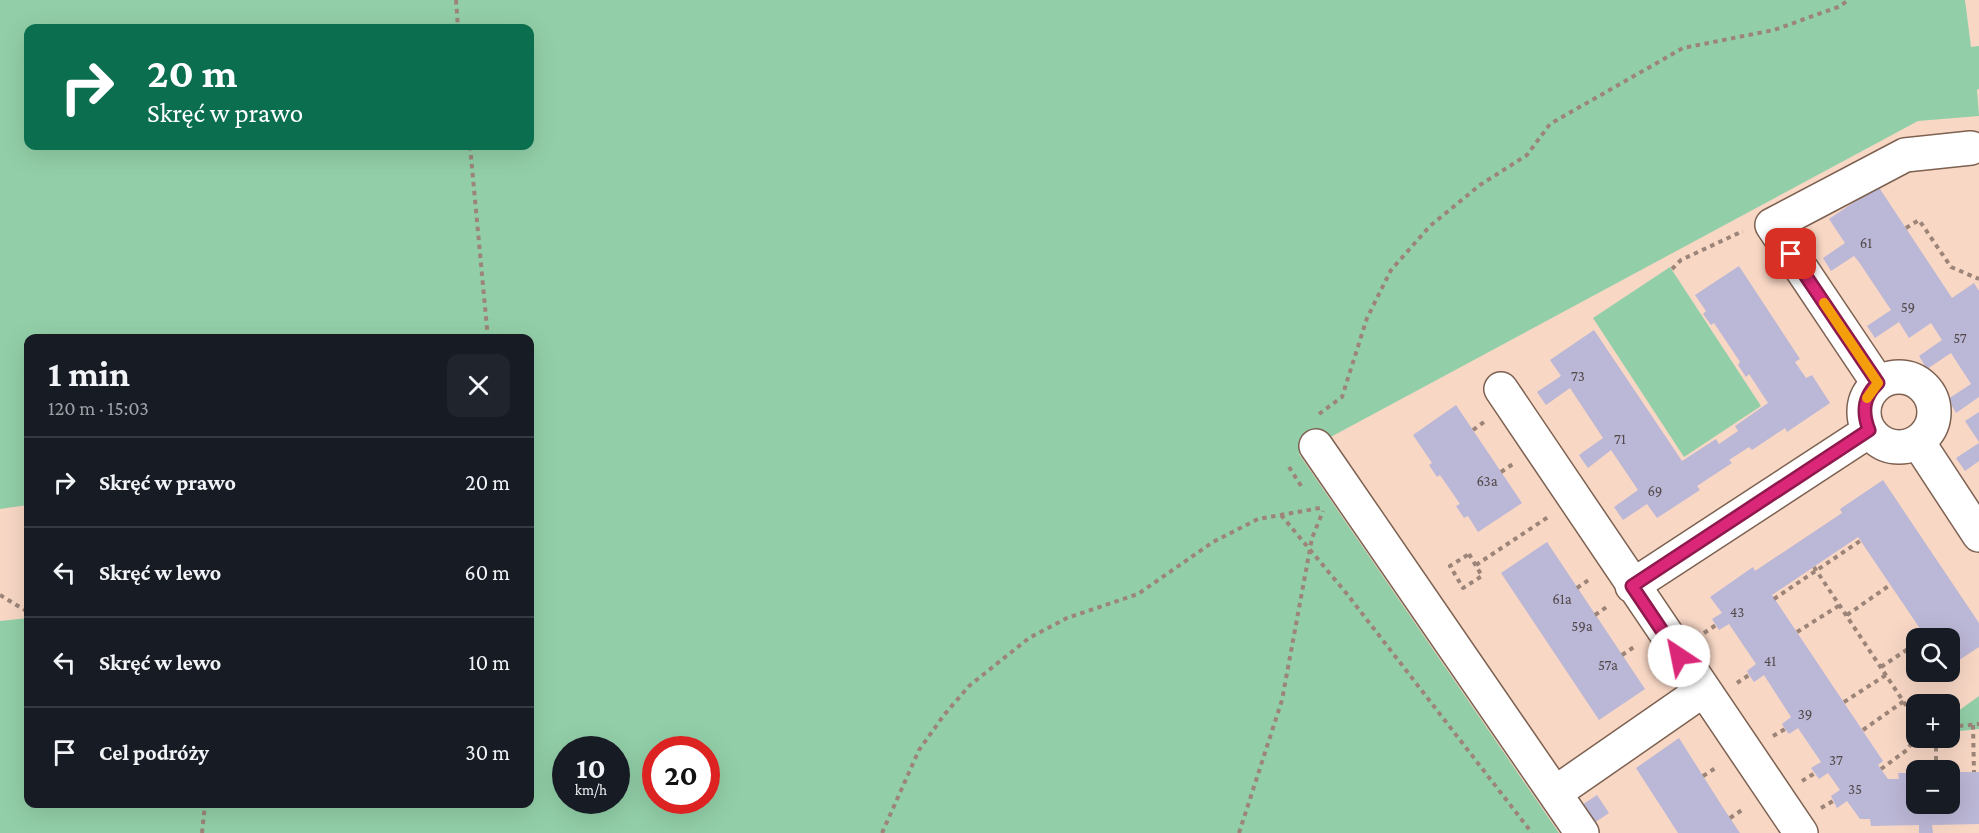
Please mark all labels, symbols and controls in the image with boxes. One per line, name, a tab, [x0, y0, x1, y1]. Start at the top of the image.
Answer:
icon: right	[48, 48, 126, 126]
text: 20 m	[147, 49, 238, 96]
text: Skręć w prawo	[147, 98, 303, 128]
pin	[1765, 228, 1816, 279]
house number: 61	[1860, 235, 1872, 251]
icon: arrive	[1774, 237, 1807, 270]
house number: 59	[1901, 299, 1915, 315]
house number: 57	[1953, 330, 1967, 346]
text: 1 min	[48, 354, 130, 394]
button: close	[447, 354, 510, 417]
house number: 73	[1571, 368, 1585, 384]
text: 120 m · 15:03	[48, 397, 149, 419]
house number: 71	[1614, 431, 1626, 447]
icon: right	[48, 466, 81, 499]
text: Skręć w prawo	[99, 470, 236, 495]
text: 20 m	[465, 470, 510, 495]
house number: 63a	[1476, 473, 1498, 489]
house number: 69	[1648, 483, 1662, 499]
icon: left	[48, 556, 81, 589]
text: Skręć w lewo	[99, 560, 221, 585]
text: 60 m	[465, 560, 510, 585]
house number: 61a	[1552, 591, 1572, 607]
house number: 43	[1730, 604, 1744, 620]
house number: 59a	[1571, 618, 1593, 634]
position arrow	[1647, 624, 1711, 688]
map controls	[1906, 628, 1960, 814]
button: search	[1906, 628, 1960, 682]
icon: left	[48, 646, 81, 679]
text: Skręć w lewo	[99, 650, 221, 675]
text: 10 m	[468, 650, 510, 675]
house number: 41	[1764, 653, 1776, 669]
house number: 57a	[1598, 657, 1618, 673]
button: +	[1906, 694, 1960, 748]
house number: 39	[1798, 706, 1812, 722]
icon: arrive	[48, 736, 81, 769]
speed limit sign: 20	[642, 736, 720, 814]
text: Cel podróży	[99, 740, 209, 765]
text: 30 m	[465, 740, 510, 765]
text: 10	[576, 751, 606, 784]
house number: 37	[1829, 752, 1843, 768]
button: −	[1906, 760, 1960, 814]
house number: 35	[1848, 781, 1862, 797]
text: km/h	[575, 782, 607, 798]

